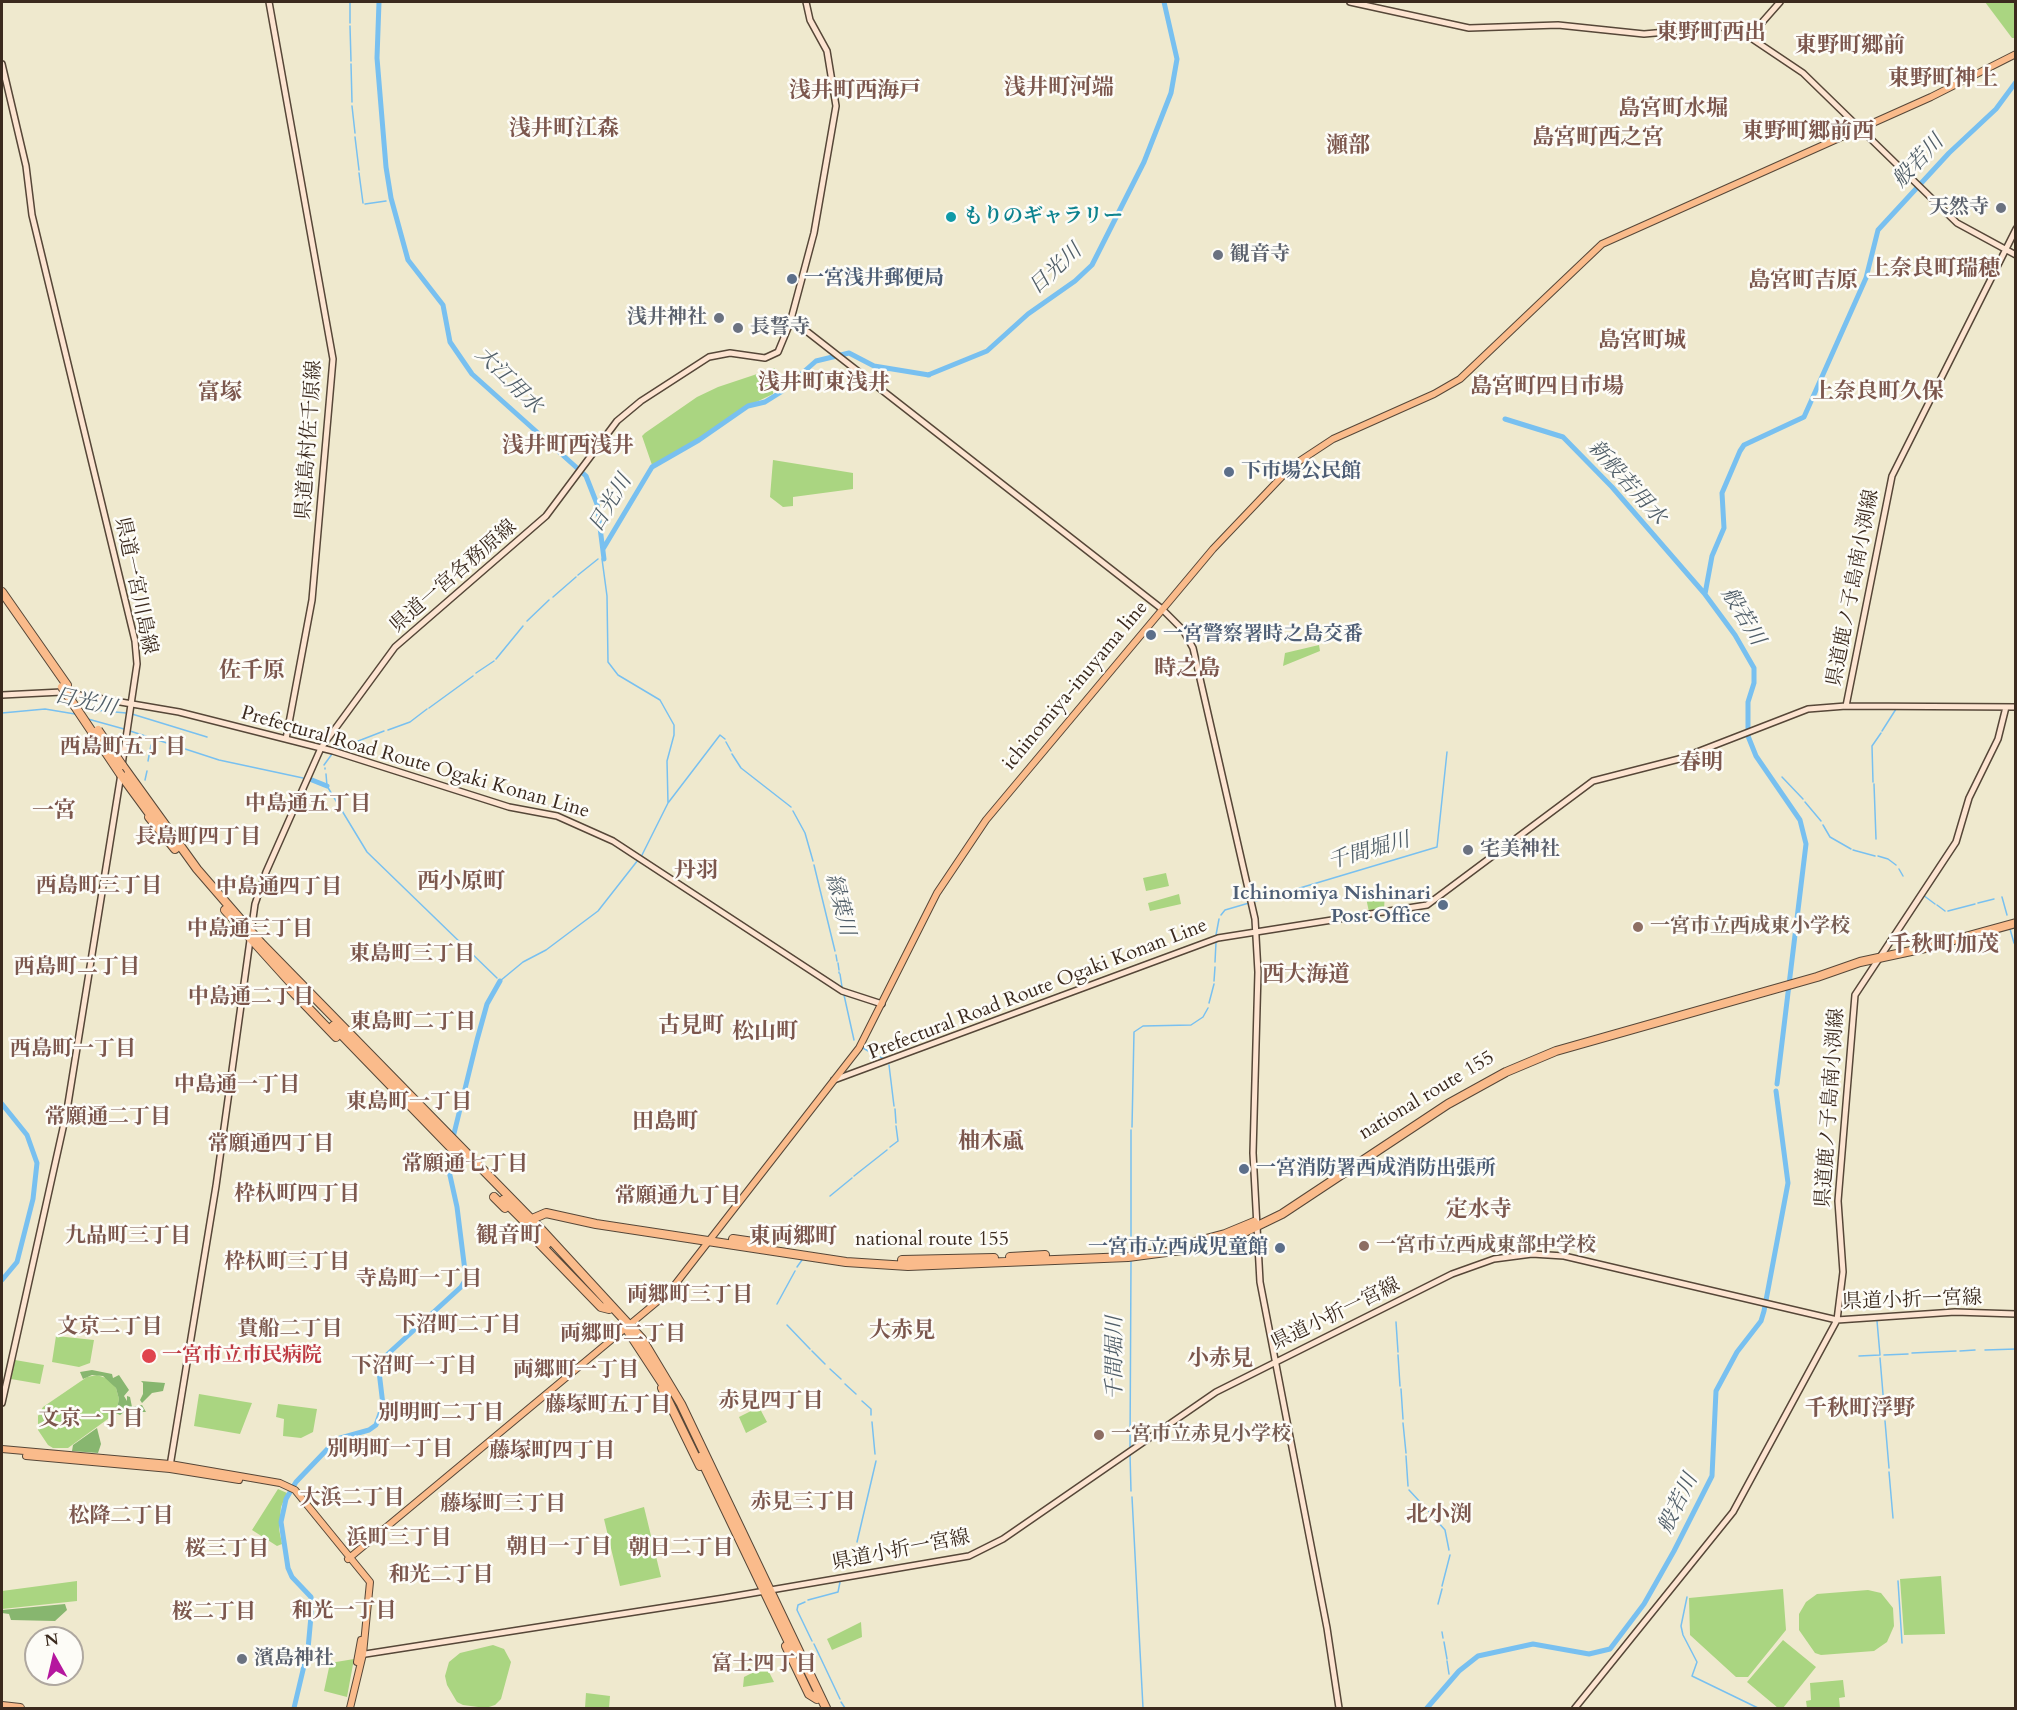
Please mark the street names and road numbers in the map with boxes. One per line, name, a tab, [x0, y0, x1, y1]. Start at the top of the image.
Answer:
street label: 県道島村佐千原線	[292, 359, 328, 521]
street label: 県道鹿ノ子島南小渕線	[1823, 488, 1885, 688]
street label: 県道一宮川島線	[109, 515, 161, 657]
street label: 県道一宮各務原線	[386, 515, 522, 639]
street label: ichinomiya-inuyama line	[998, 597, 1154, 775]
street label: Prefectural Road Route Ogaki Konan Line	[238, 702, 592, 824]
street label: Prefectural Road Route Ogaki Konan Line	[865, 914, 1211, 1066]
street label: 県道鹿ノ子島南小渕線	[1812, 1007, 1850, 1209]
street label: national route 155	[1355, 1046, 1499, 1146]
street label: national route 155	[855, 1228, 1009, 1252]
street label: 県道小折一宮線	[1268, 1274, 1404, 1356]
street label: 県道小折一宮線	[1842, 1287, 1982, 1315]
street label: 県道小折一宮線	[830, 1526, 972, 1576]

